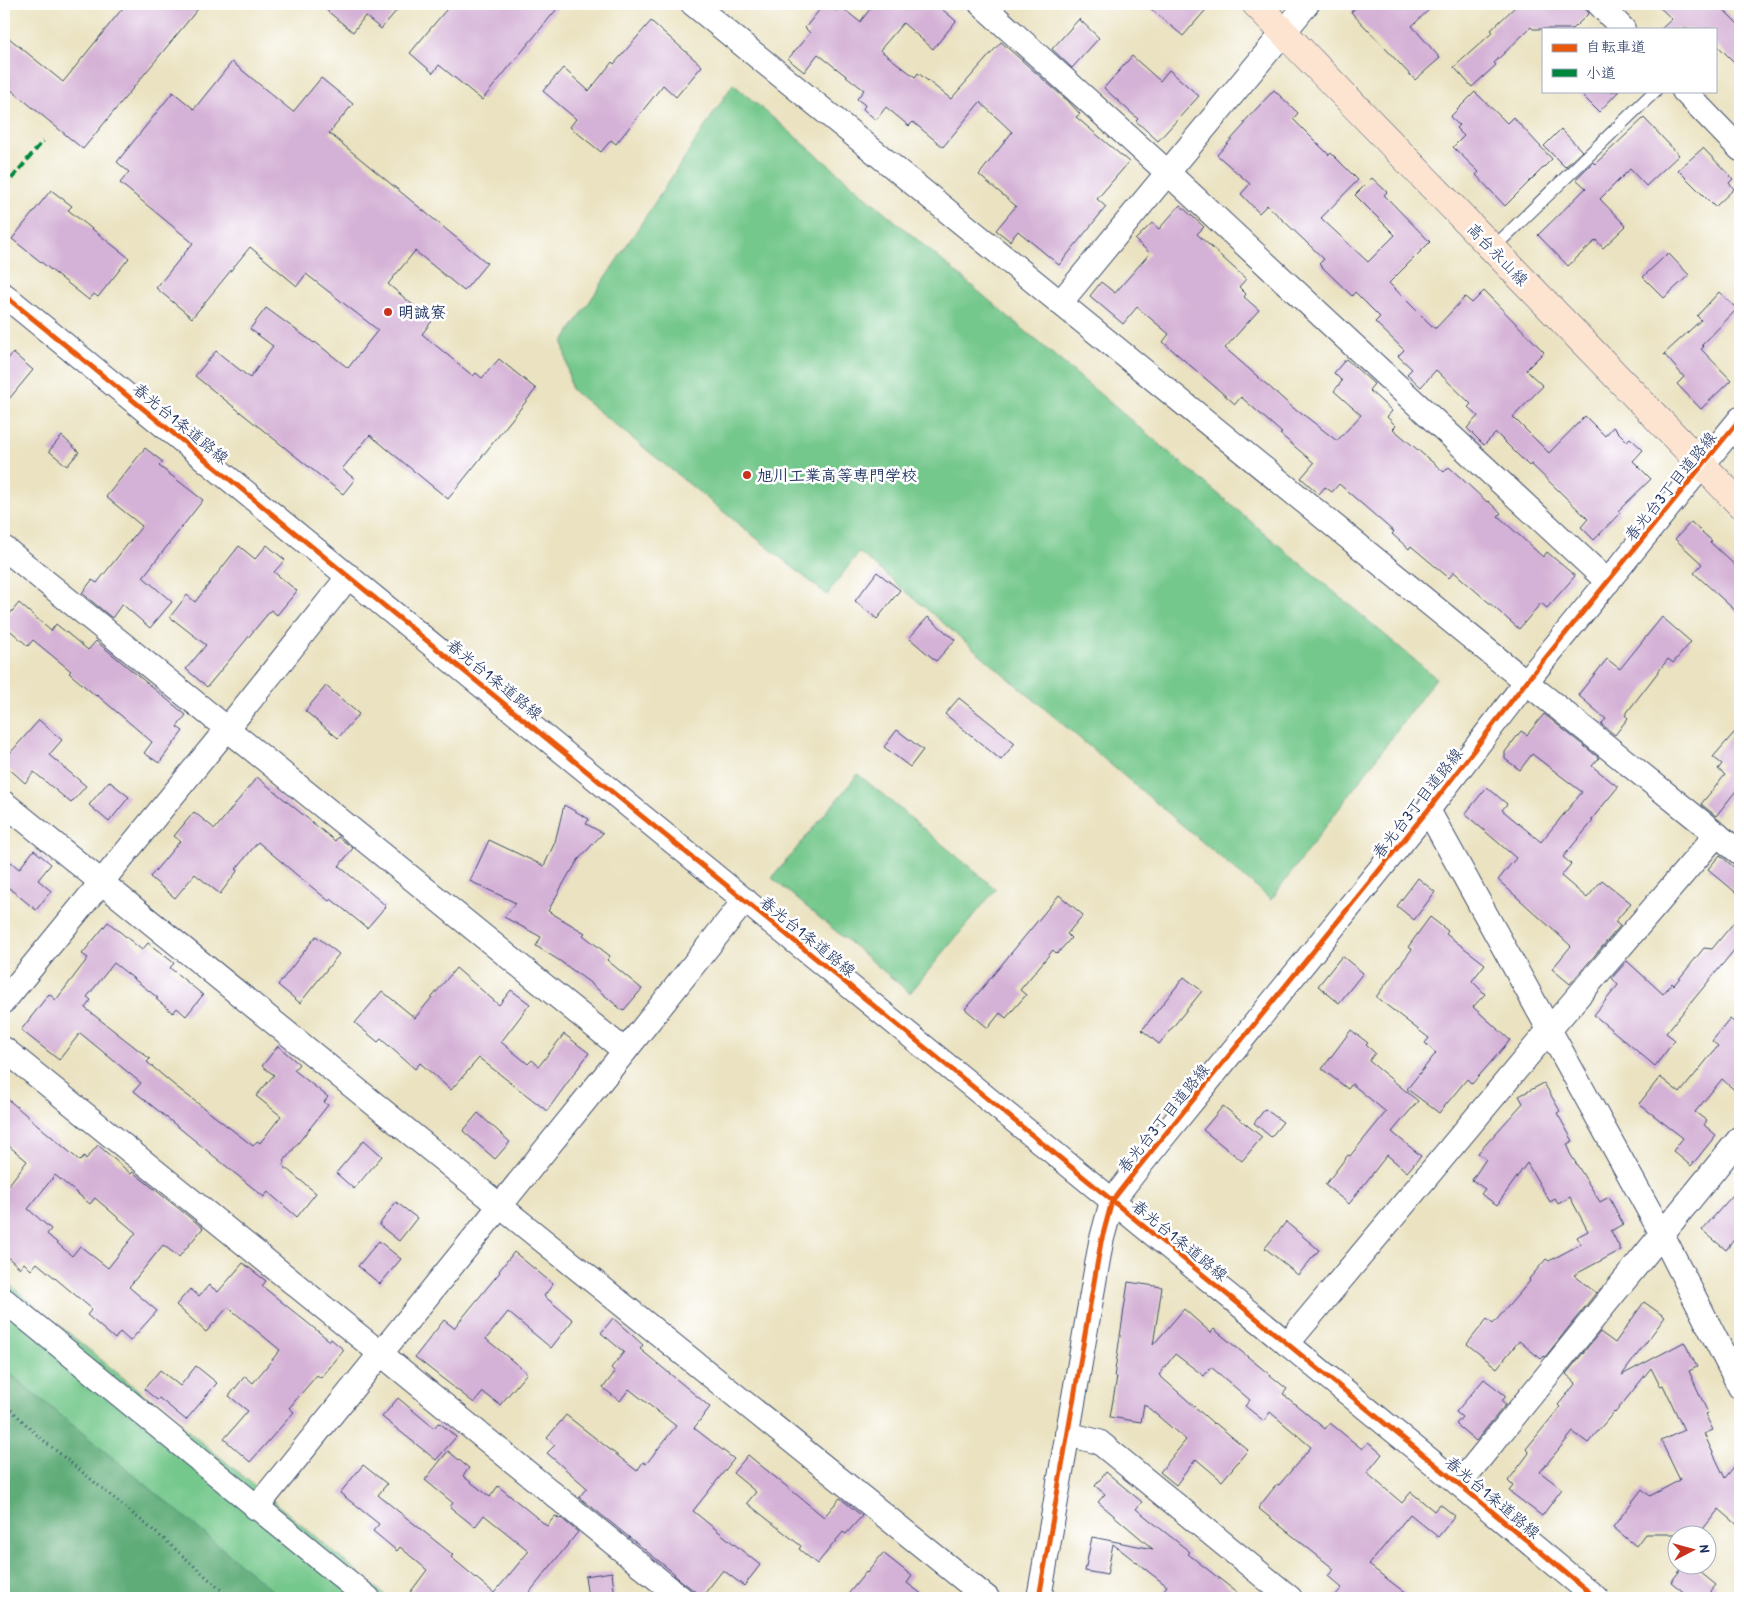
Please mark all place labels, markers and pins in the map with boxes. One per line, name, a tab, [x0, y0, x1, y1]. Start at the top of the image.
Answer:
place label: 明誠寮	[398, 301, 446, 323]
marker: 明誠寮	[382, 306, 394, 318]
place label: 旭川工業高等専門学校	[757, 464, 917, 486]
marker: 旭川工業高等専門学校	[741, 469, 753, 481]

